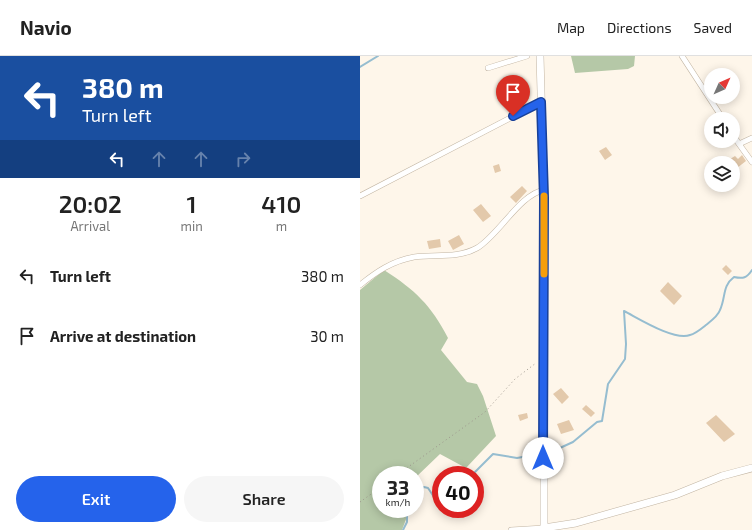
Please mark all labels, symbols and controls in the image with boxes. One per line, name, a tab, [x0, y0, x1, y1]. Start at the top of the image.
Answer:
text: Navio	[20, 16, 72, 39]
text: Map	[557, 19, 585, 36]
text: Directions	[607, 19, 672, 36]
text: Saved	[694, 19, 732, 36]
north arrow	[704, 68, 740, 104]
map controls	[704, 68, 740, 192]
text: 380 m	[82, 70, 164, 104]
icon: left	[16, 72, 68, 124]
pin	[496, 75, 530, 116]
icon: arrive	[502, 81, 524, 103]
text: Turn left	[82, 104, 152, 126]
button: sound	[704, 112, 740, 148]
icon: left	[106, 148, 128, 170]
icon: ahead	[148, 148, 170, 170]
icon: ahead	[190, 148, 212, 170]
icon: right	[232, 148, 254, 170]
button: layers	[704, 156, 740, 192]
text: 20:02	[59, 189, 122, 218]
text: 1	[187, 189, 197, 218]
text: 410	[261, 189, 301, 218]
text: Arrival	[70, 218, 110, 234]
text: min	[181, 218, 203, 234]
text: m	[276, 218, 287, 234]
icon: left	[16, 265, 38, 287]
text: Turn left	[50, 267, 111, 285]
text: 380 m	[301, 267, 344, 285]
icon: arrive	[16, 325, 38, 347]
text: Arrive at destination	[50, 327, 196, 345]
text: 30 m	[310, 327, 344, 345]
position arrow	[522, 437, 564, 479]
speed limit sign: 40	[432, 466, 484, 518]
text: 33	[387, 475, 409, 499]
button: Exit	[16, 476, 176, 522]
button: Share	[184, 476, 344, 522]
text: km/h	[386, 496, 410, 508]

